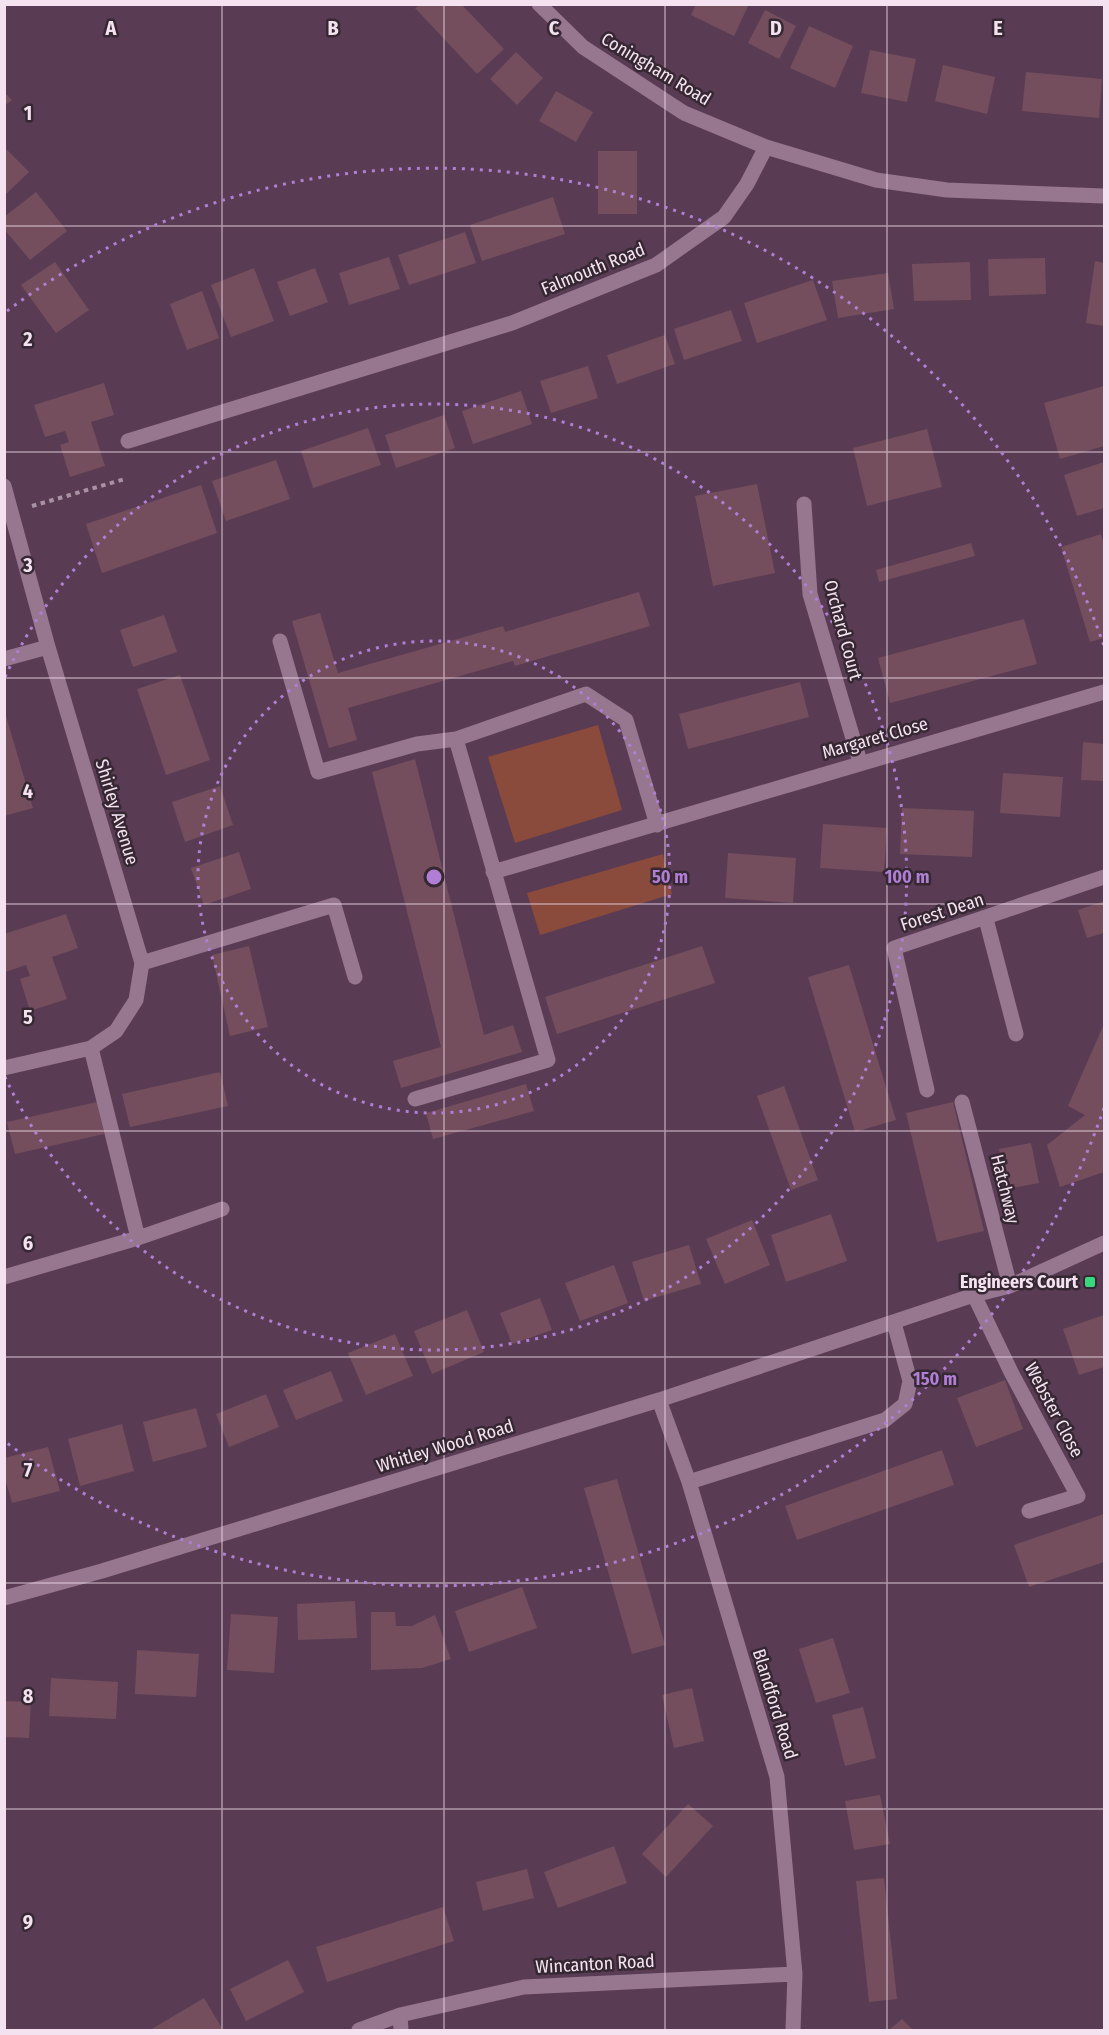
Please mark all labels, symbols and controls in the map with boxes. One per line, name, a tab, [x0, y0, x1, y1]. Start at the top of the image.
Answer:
text: A	[105, 16, 118, 40]
text: B	[327, 16, 339, 40]
text: C	[549, 16, 560, 40]
text: D	[770, 16, 782, 40]
text: E	[993, 16, 1003, 40]
street label: Coningham Road	[597, 28, 715, 110]
text: 1	[24, 101, 32, 125]
street label: Falmouth Road	[538, 238, 648, 300]
text: 2	[22, 327, 33, 351]
text: 3	[22, 553, 33, 577]
street label: Orchard Court	[819, 578, 867, 682]
street label: Margaret Close	[820, 712, 931, 764]
street label: Shirley Avenue	[91, 757, 143, 867]
text: 4	[23, 779, 33, 803]
text: 50 m	[652, 866, 688, 888]
text: 100 m	[885, 866, 929, 888]
centre of rings	[424, 867, 444, 887]
street label: Forest Dean	[897, 888, 987, 936]
text: 5	[23, 1005, 33, 1029]
street label: Hatchway	[986, 1152, 1024, 1226]
text: 6	[23, 1231, 33, 1255]
place label: Engineers Court	[960, 1271, 1079, 1293]
marker: Engineers Court	[1083, 1275, 1097, 1289]
street label: Webster Close	[1020, 1359, 1088, 1461]
text: 150 m	[913, 1368, 957, 1390]
street label: Whitley Wood Road	[374, 1415, 516, 1477]
text: 7	[24, 1458, 33, 1482]
street label: Blandford Road	[748, 1646, 802, 1762]
text: 8	[23, 1684, 34, 1708]
text: 9	[23, 1910, 33, 1934]
street label: Wincanton Road	[535, 1950, 655, 1978]

